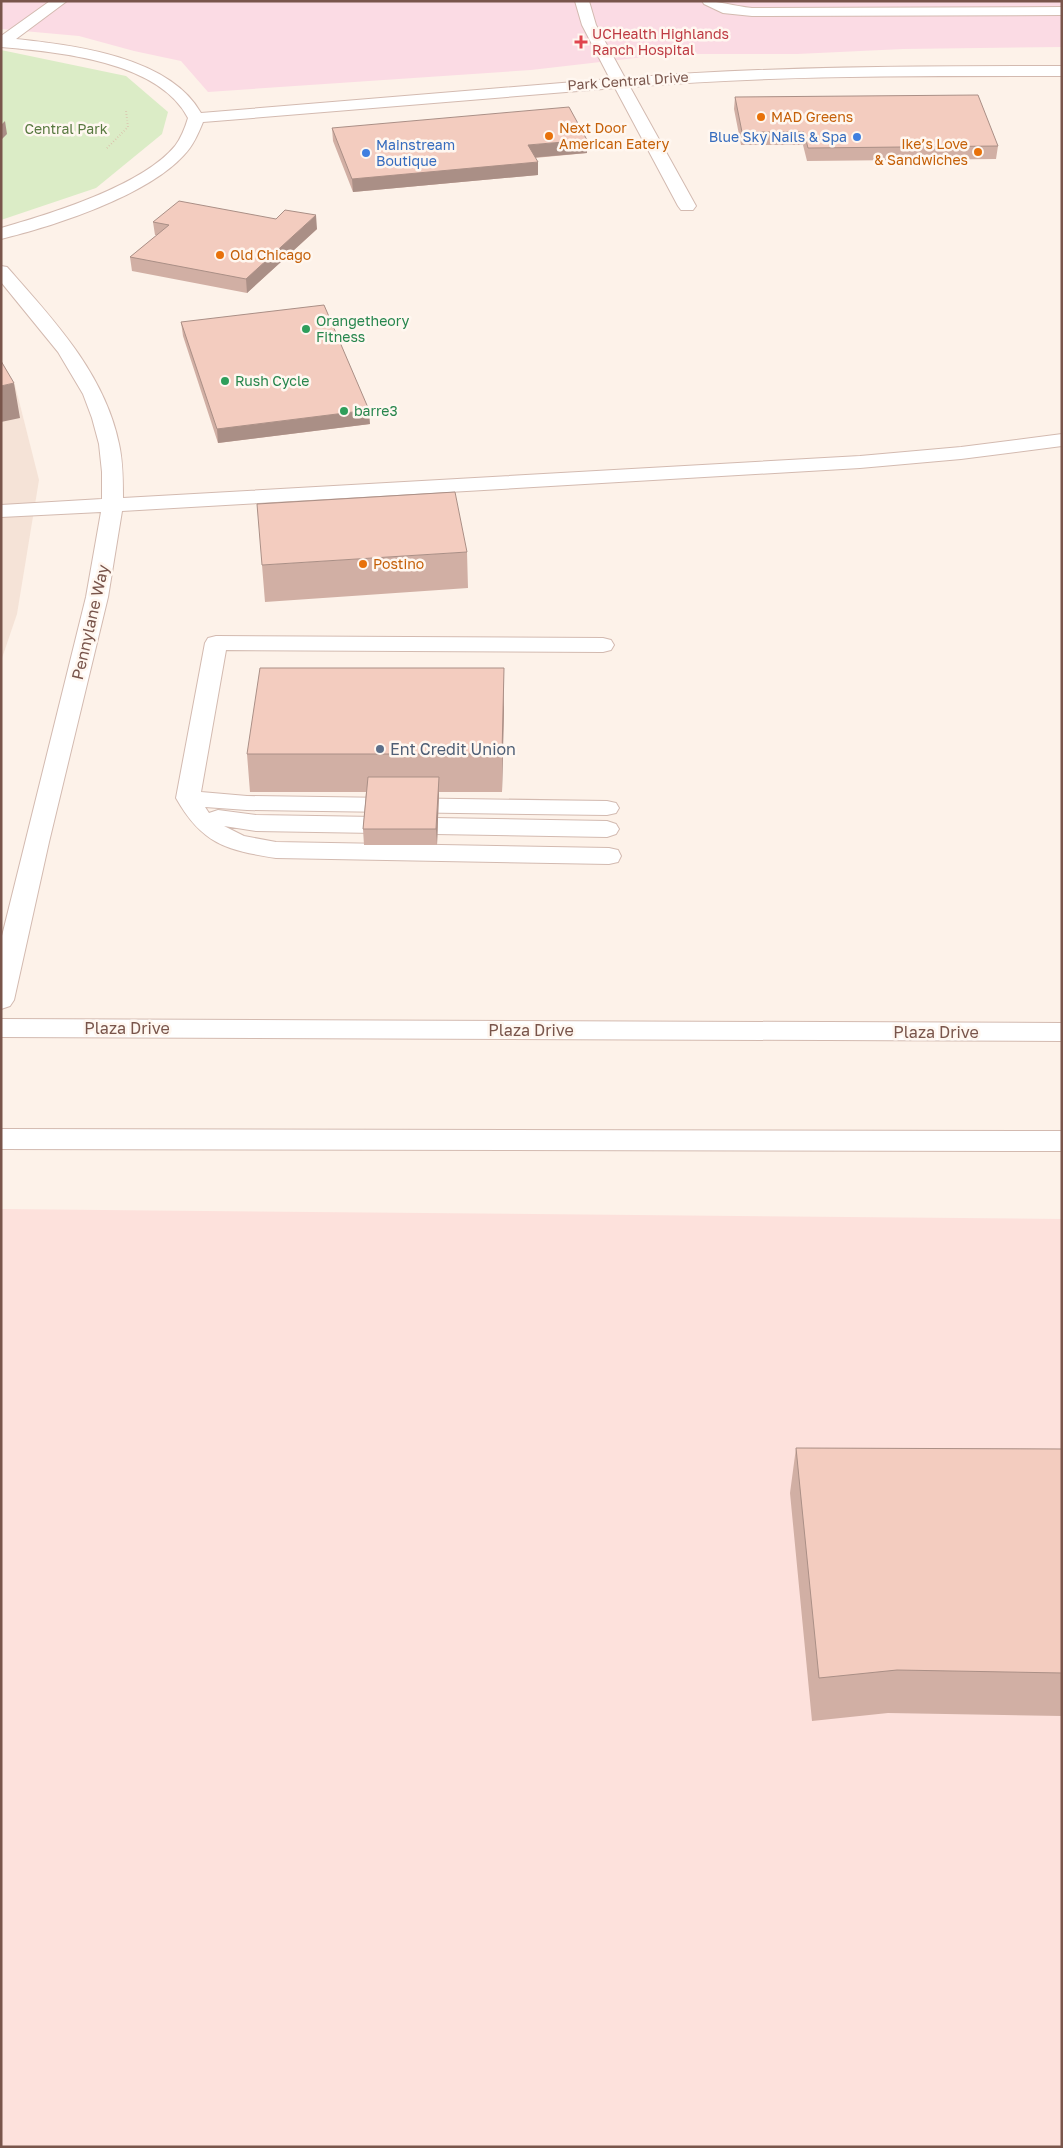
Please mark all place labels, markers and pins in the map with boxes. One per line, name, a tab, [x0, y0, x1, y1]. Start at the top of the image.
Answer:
place label: UCHealth Highlands Ranch Hospital	[592, 25, 729, 58]
marker: UCHealth Highlands Ranch Hospital	[574, 35, 588, 49]
place label: MAD Greens	[771, 108, 853, 125]
marker: MAD Greens	[755, 111, 767, 123]
place label: Next Door American Eatery	[559, 119, 670, 152]
place label: Blue Sky Nails & Spa	[709, 128, 847, 145]
marker: Next Door American Eatery	[543, 130, 555, 142]
marker: Blue Sky Nails & Spa	[851, 131, 863, 143]
place label: Ike’s Love & Sandwiches	[874, 135, 968, 168]
place label: Mainstream Boutique	[376, 136, 455, 169]
marker: Ike’s Love & Sandwiches	[972, 146, 984, 158]
marker: Mainstream Boutique	[360, 147, 372, 159]
place label: Old Chicago	[230, 246, 311, 263]
marker: Old Chicago	[214, 249, 226, 261]
place label: Orangetheory Fitness	[316, 312, 410, 345]
marker: Orangetheory Fitness	[300, 323, 312, 335]
place label: Rush Cycle	[235, 372, 309, 389]
marker: Rush Cycle	[219, 375, 231, 387]
place label: barre3	[354, 402, 398, 419]
marker: barre3	[338, 405, 350, 417]
place label: Postino	[373, 555, 424, 572]
marker: Postino	[357, 558, 369, 570]
place label: Ent Credit Union	[390, 739, 516, 759]
marker: Ent Credit Union	[374, 743, 386, 755]

